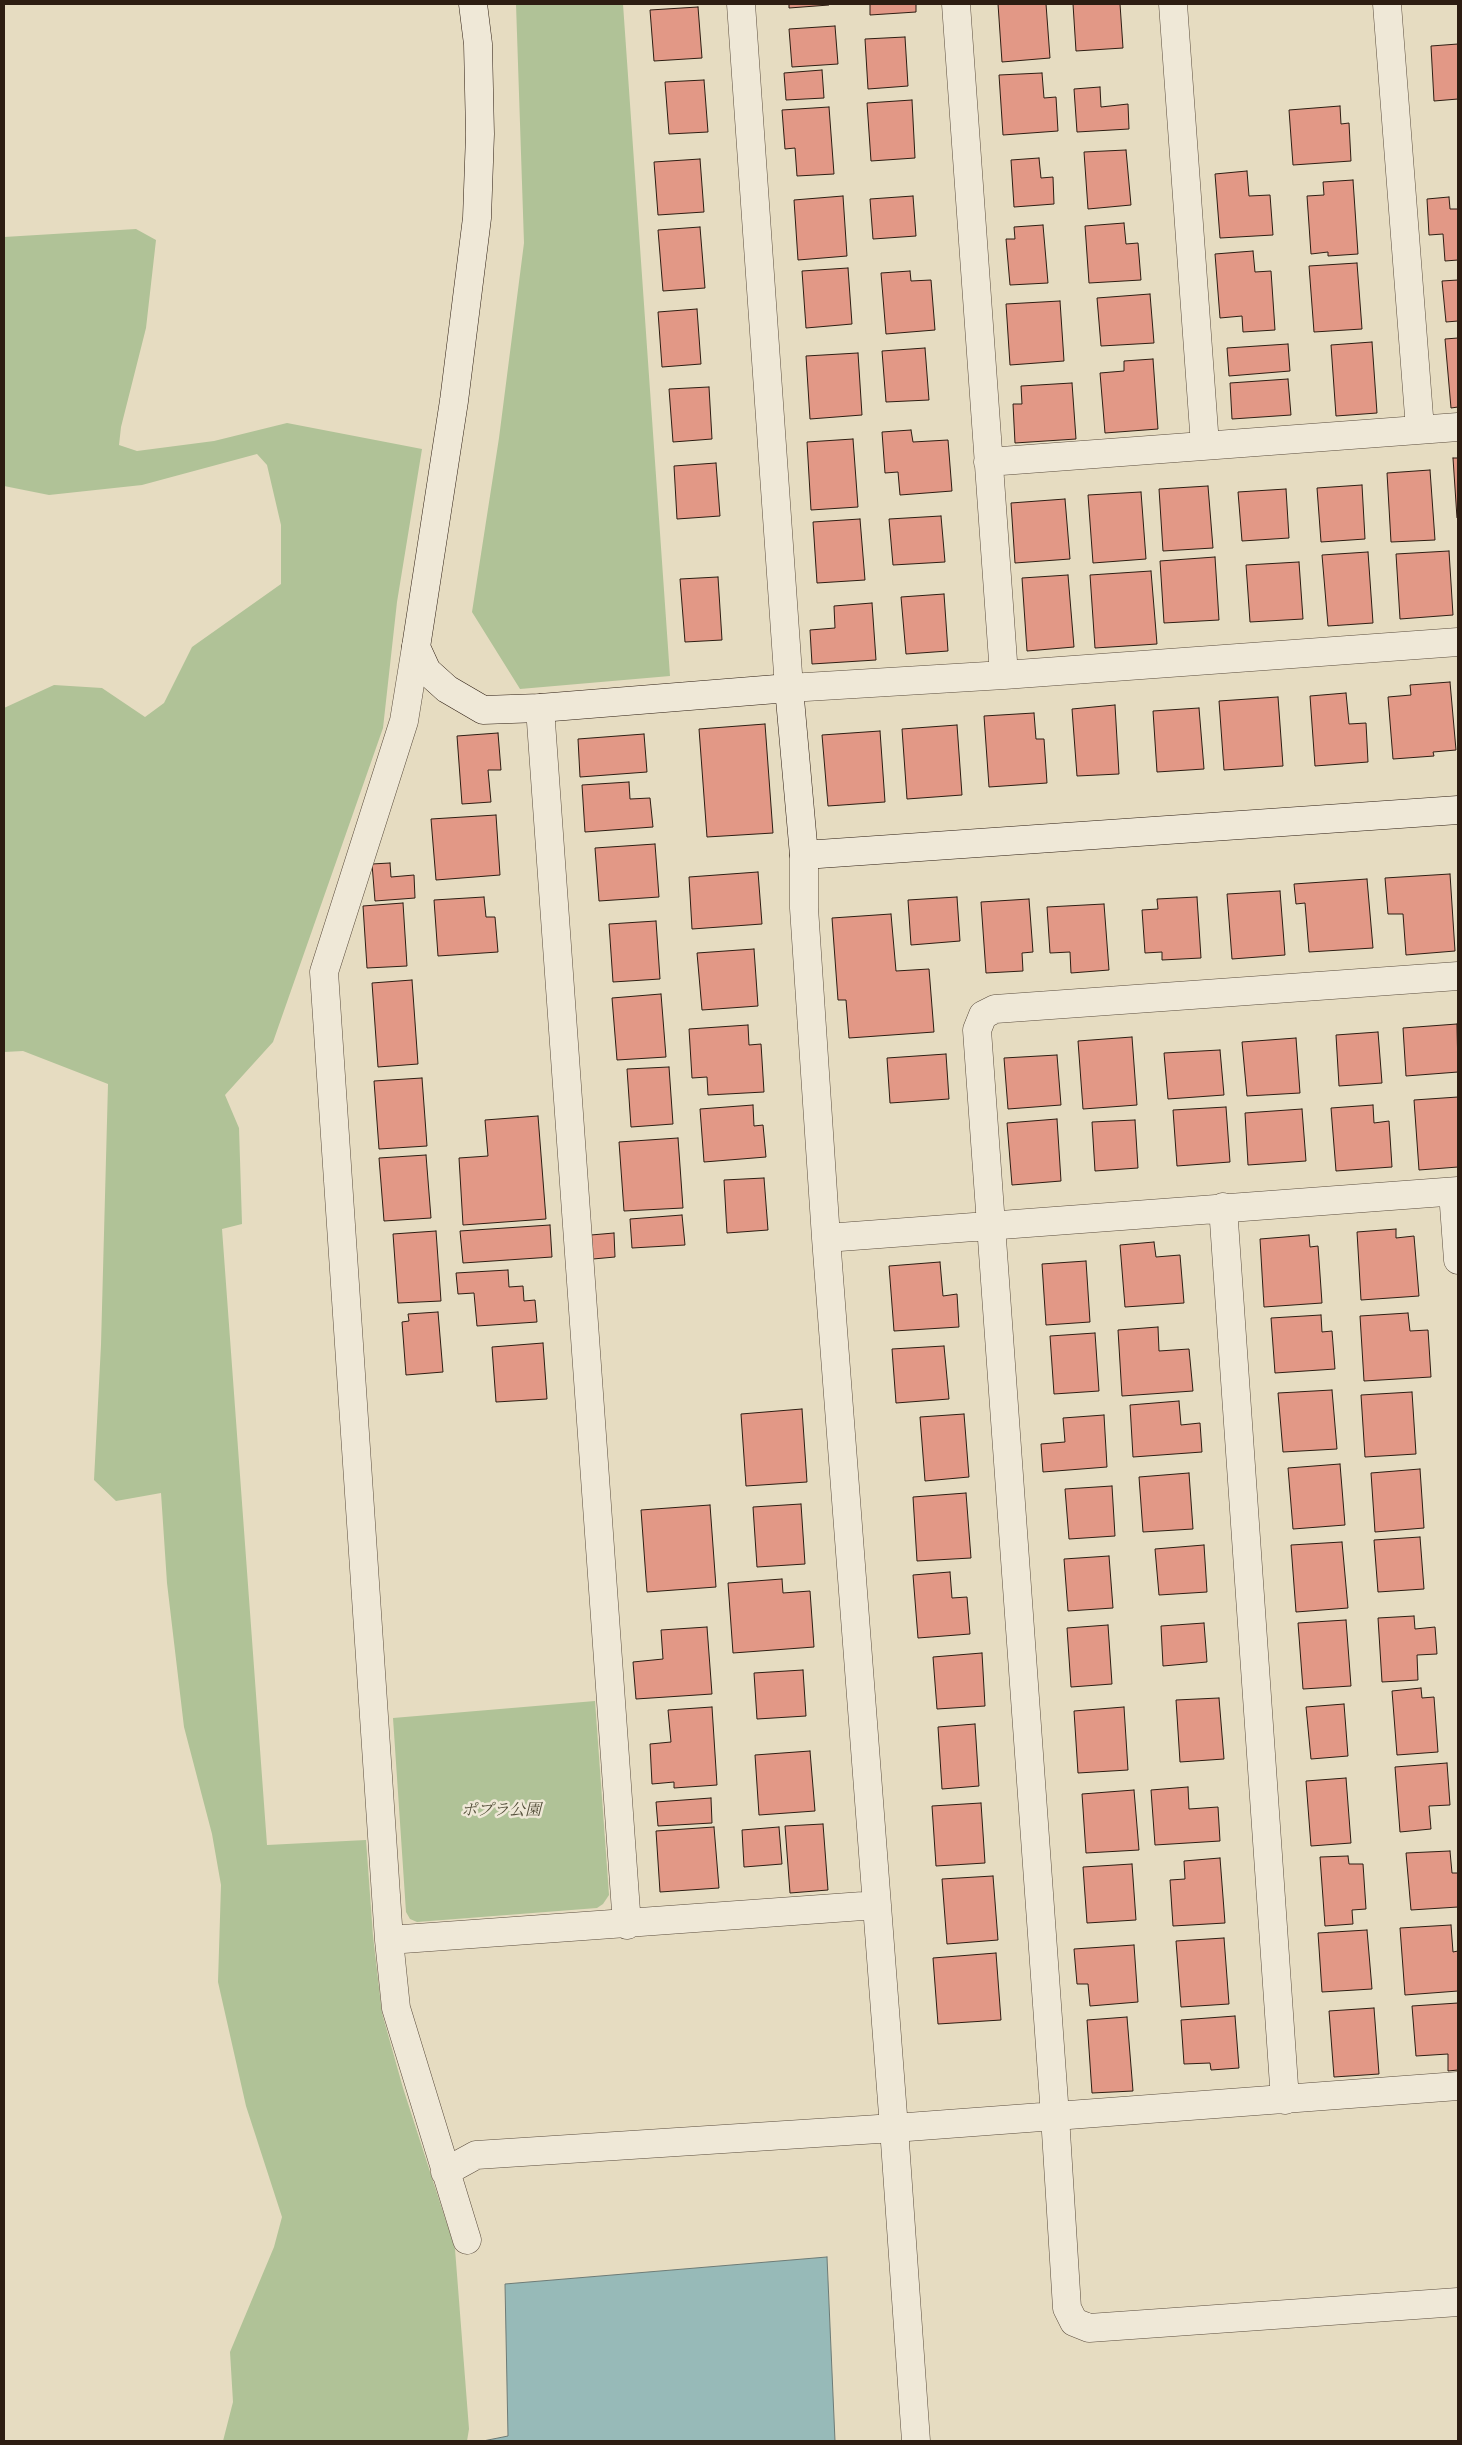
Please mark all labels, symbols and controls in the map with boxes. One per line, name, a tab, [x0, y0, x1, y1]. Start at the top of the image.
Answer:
park label: ポプラ公園	[461, 1801, 541, 1821]

